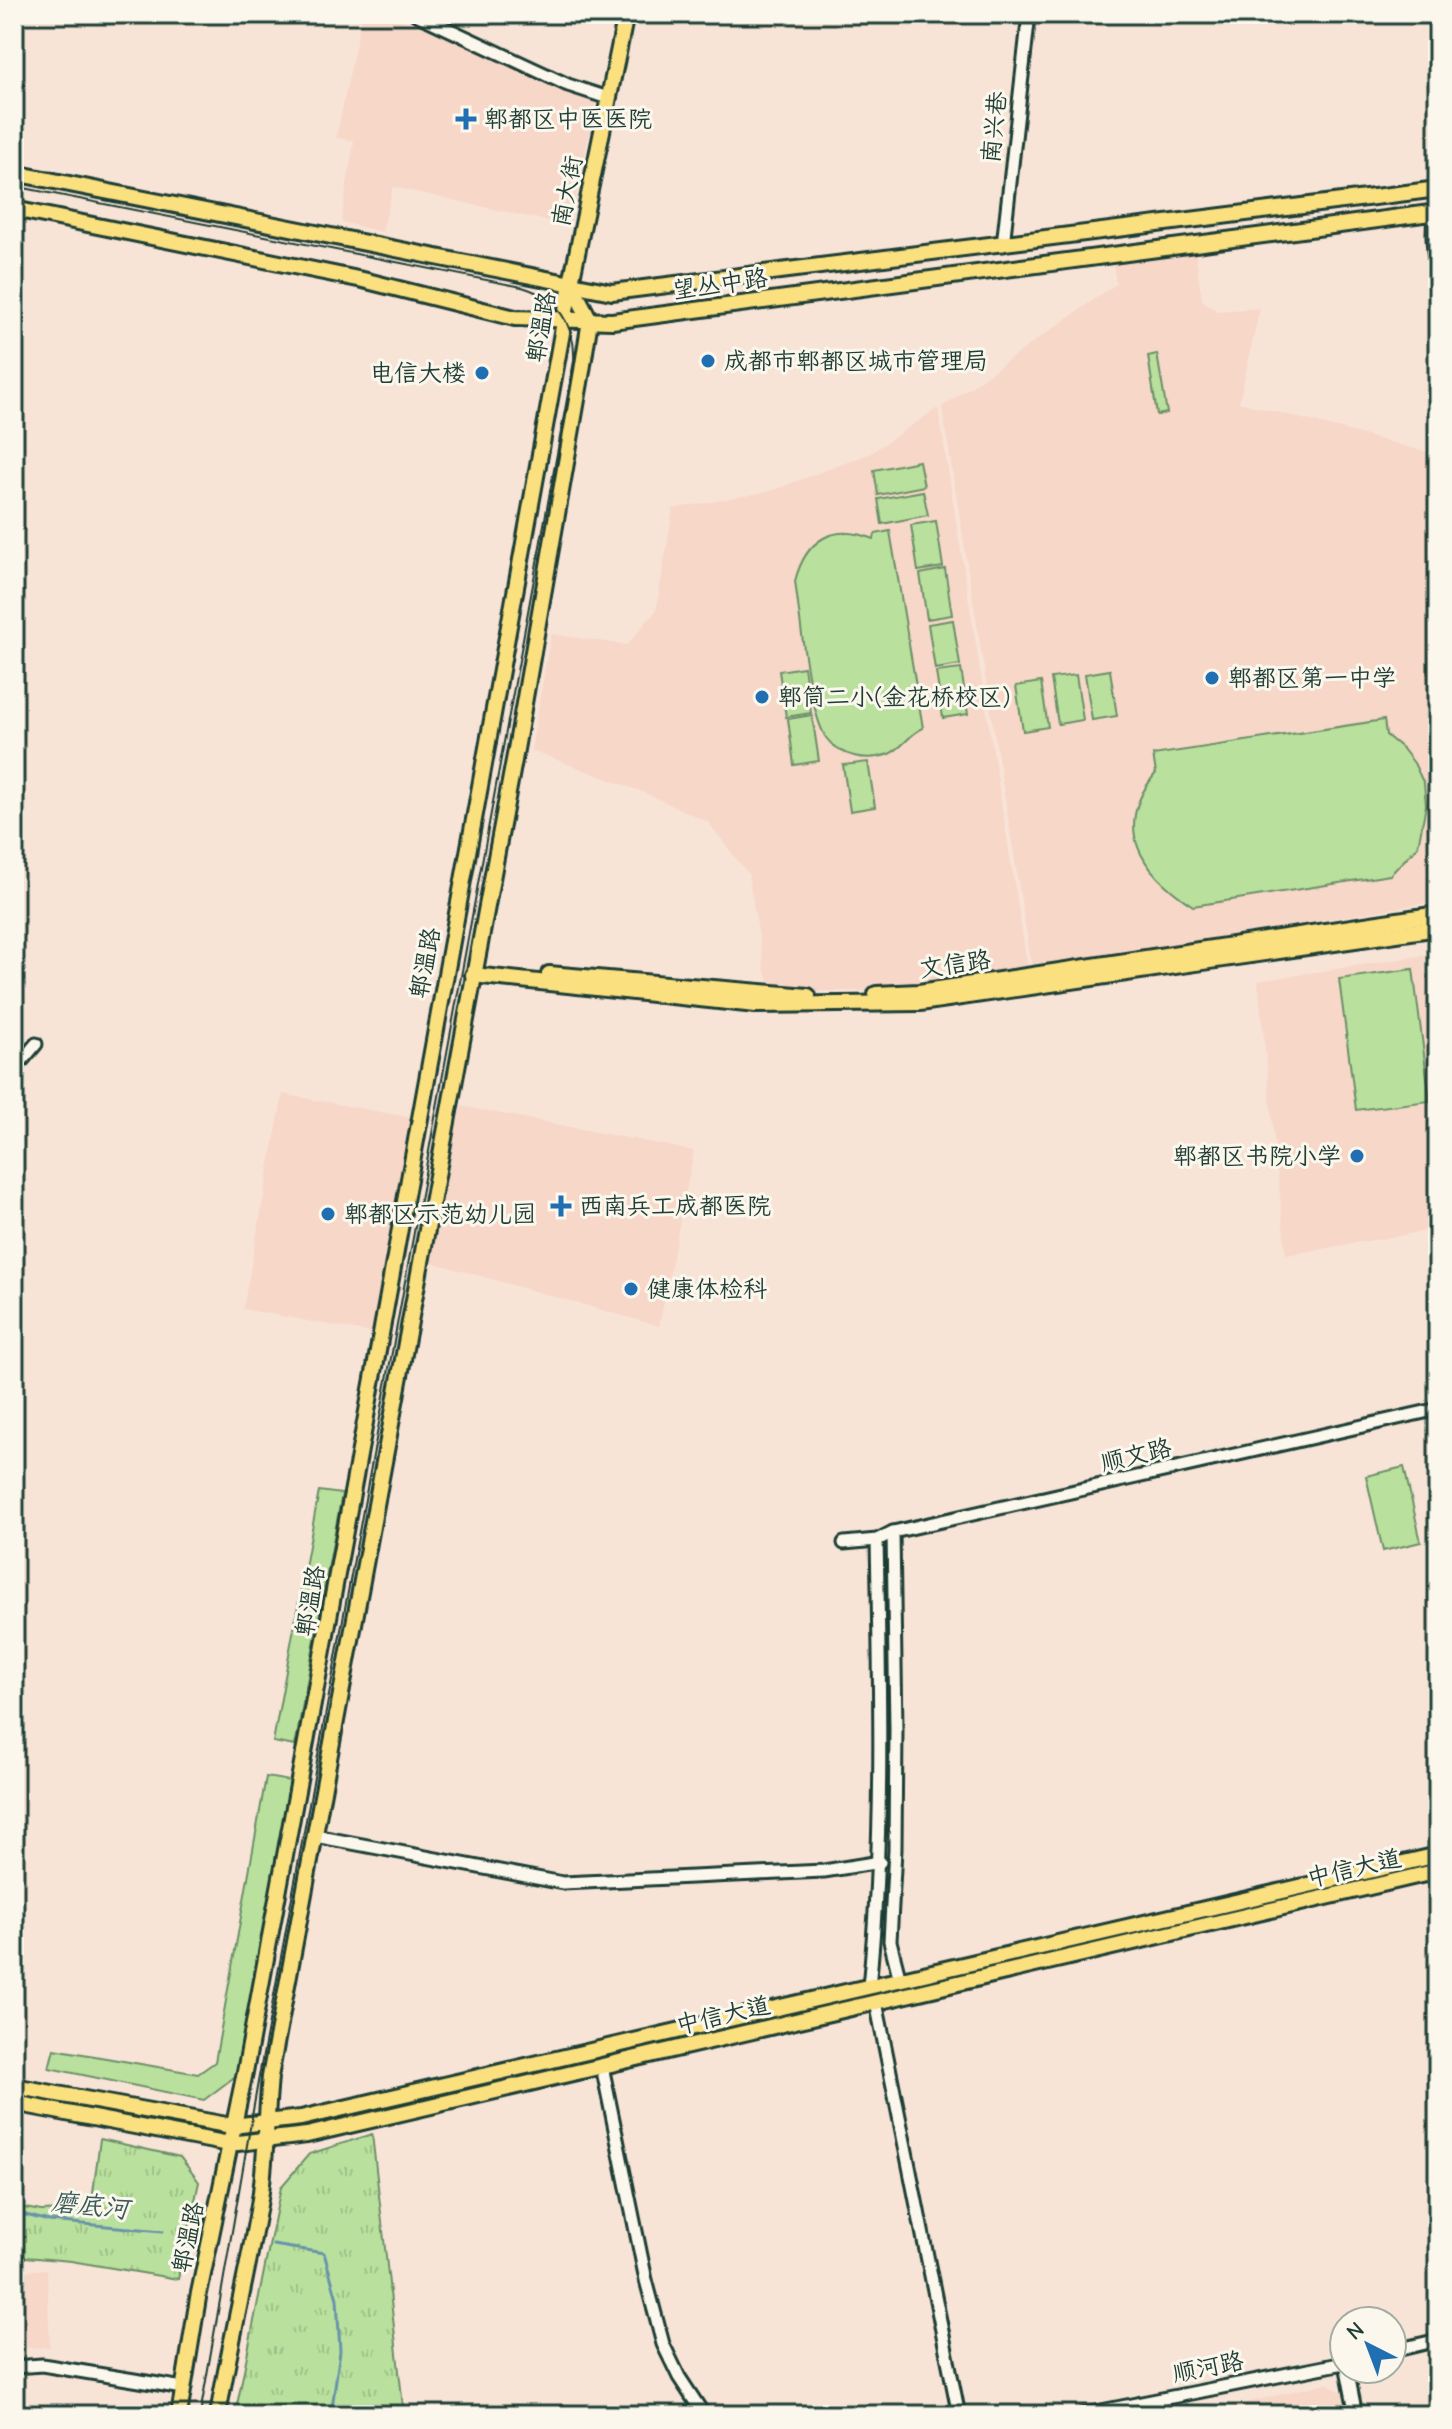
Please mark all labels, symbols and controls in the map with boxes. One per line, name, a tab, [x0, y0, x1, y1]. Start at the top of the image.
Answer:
street label: 南兴巷	[976, 90, 1012, 164]
place label: 郫都区中医医院	[484, 105, 652, 133]
marker: 郫都区中医医院	[455, 108, 477, 130]
street label: 南大街	[546, 153, 588, 229]
street label: 望丛中路	[671, 263, 769, 305]
street label: 郫温路	[521, 289, 561, 365]
place label: 成都市郫都区城市管理局	[724, 347, 988, 375]
marker: 成都市郫都区城市管理局	[699, 352, 717, 370]
place label: 电信大楼	[370, 359, 466, 387]
marker: 电信大楼	[473, 364, 491, 382]
place label: 郫都区第一中学	[1228, 664, 1396, 692]
marker: 郫都区第一中学	[1203, 669, 1221, 687]
place label: 郫筒二小(金花桥校区)	[778, 683, 1011, 711]
marker: 郫筒二小(金花桥校区)	[753, 688, 771, 706]
street label: 郫温路	[404, 925, 446, 1001]
street label: 文信路	[917, 945, 993, 983]
place label: 郫都区书院小学	[1173, 1142, 1341, 1170]
marker: 郫都区书院小学	[1348, 1147, 1366, 1165]
place label: 西南兵工成都医院	[579, 1192, 771, 1220]
marker: 西南兵工成都医院	[550, 1195, 572, 1217]
place label: 郫都区示范幼儿园	[344, 1200, 536, 1228]
marker: 郫都区示范幼儿园	[319, 1205, 337, 1223]
place label: 健康体检科	[647, 1275, 767, 1303]
marker: 健康体检科	[622, 1280, 640, 1298]
street label: 顺文路	[1098, 1433, 1174, 1477]
street label: 郫温路	[290, 1563, 330, 1639]
street label: 中信大道	[1304, 1844, 1404, 1892]
street label: 中信大道	[673, 1991, 773, 2039]
water label: 磨底河	[50, 2187, 134, 2225]
street label: 郫温路	[167, 2199, 209, 2275]
north arrow	[1328, 2305, 1408, 2385]
text: N	[1341, 2316, 1369, 2345]
street label: 顺河路	[1170, 2346, 1246, 2388]

